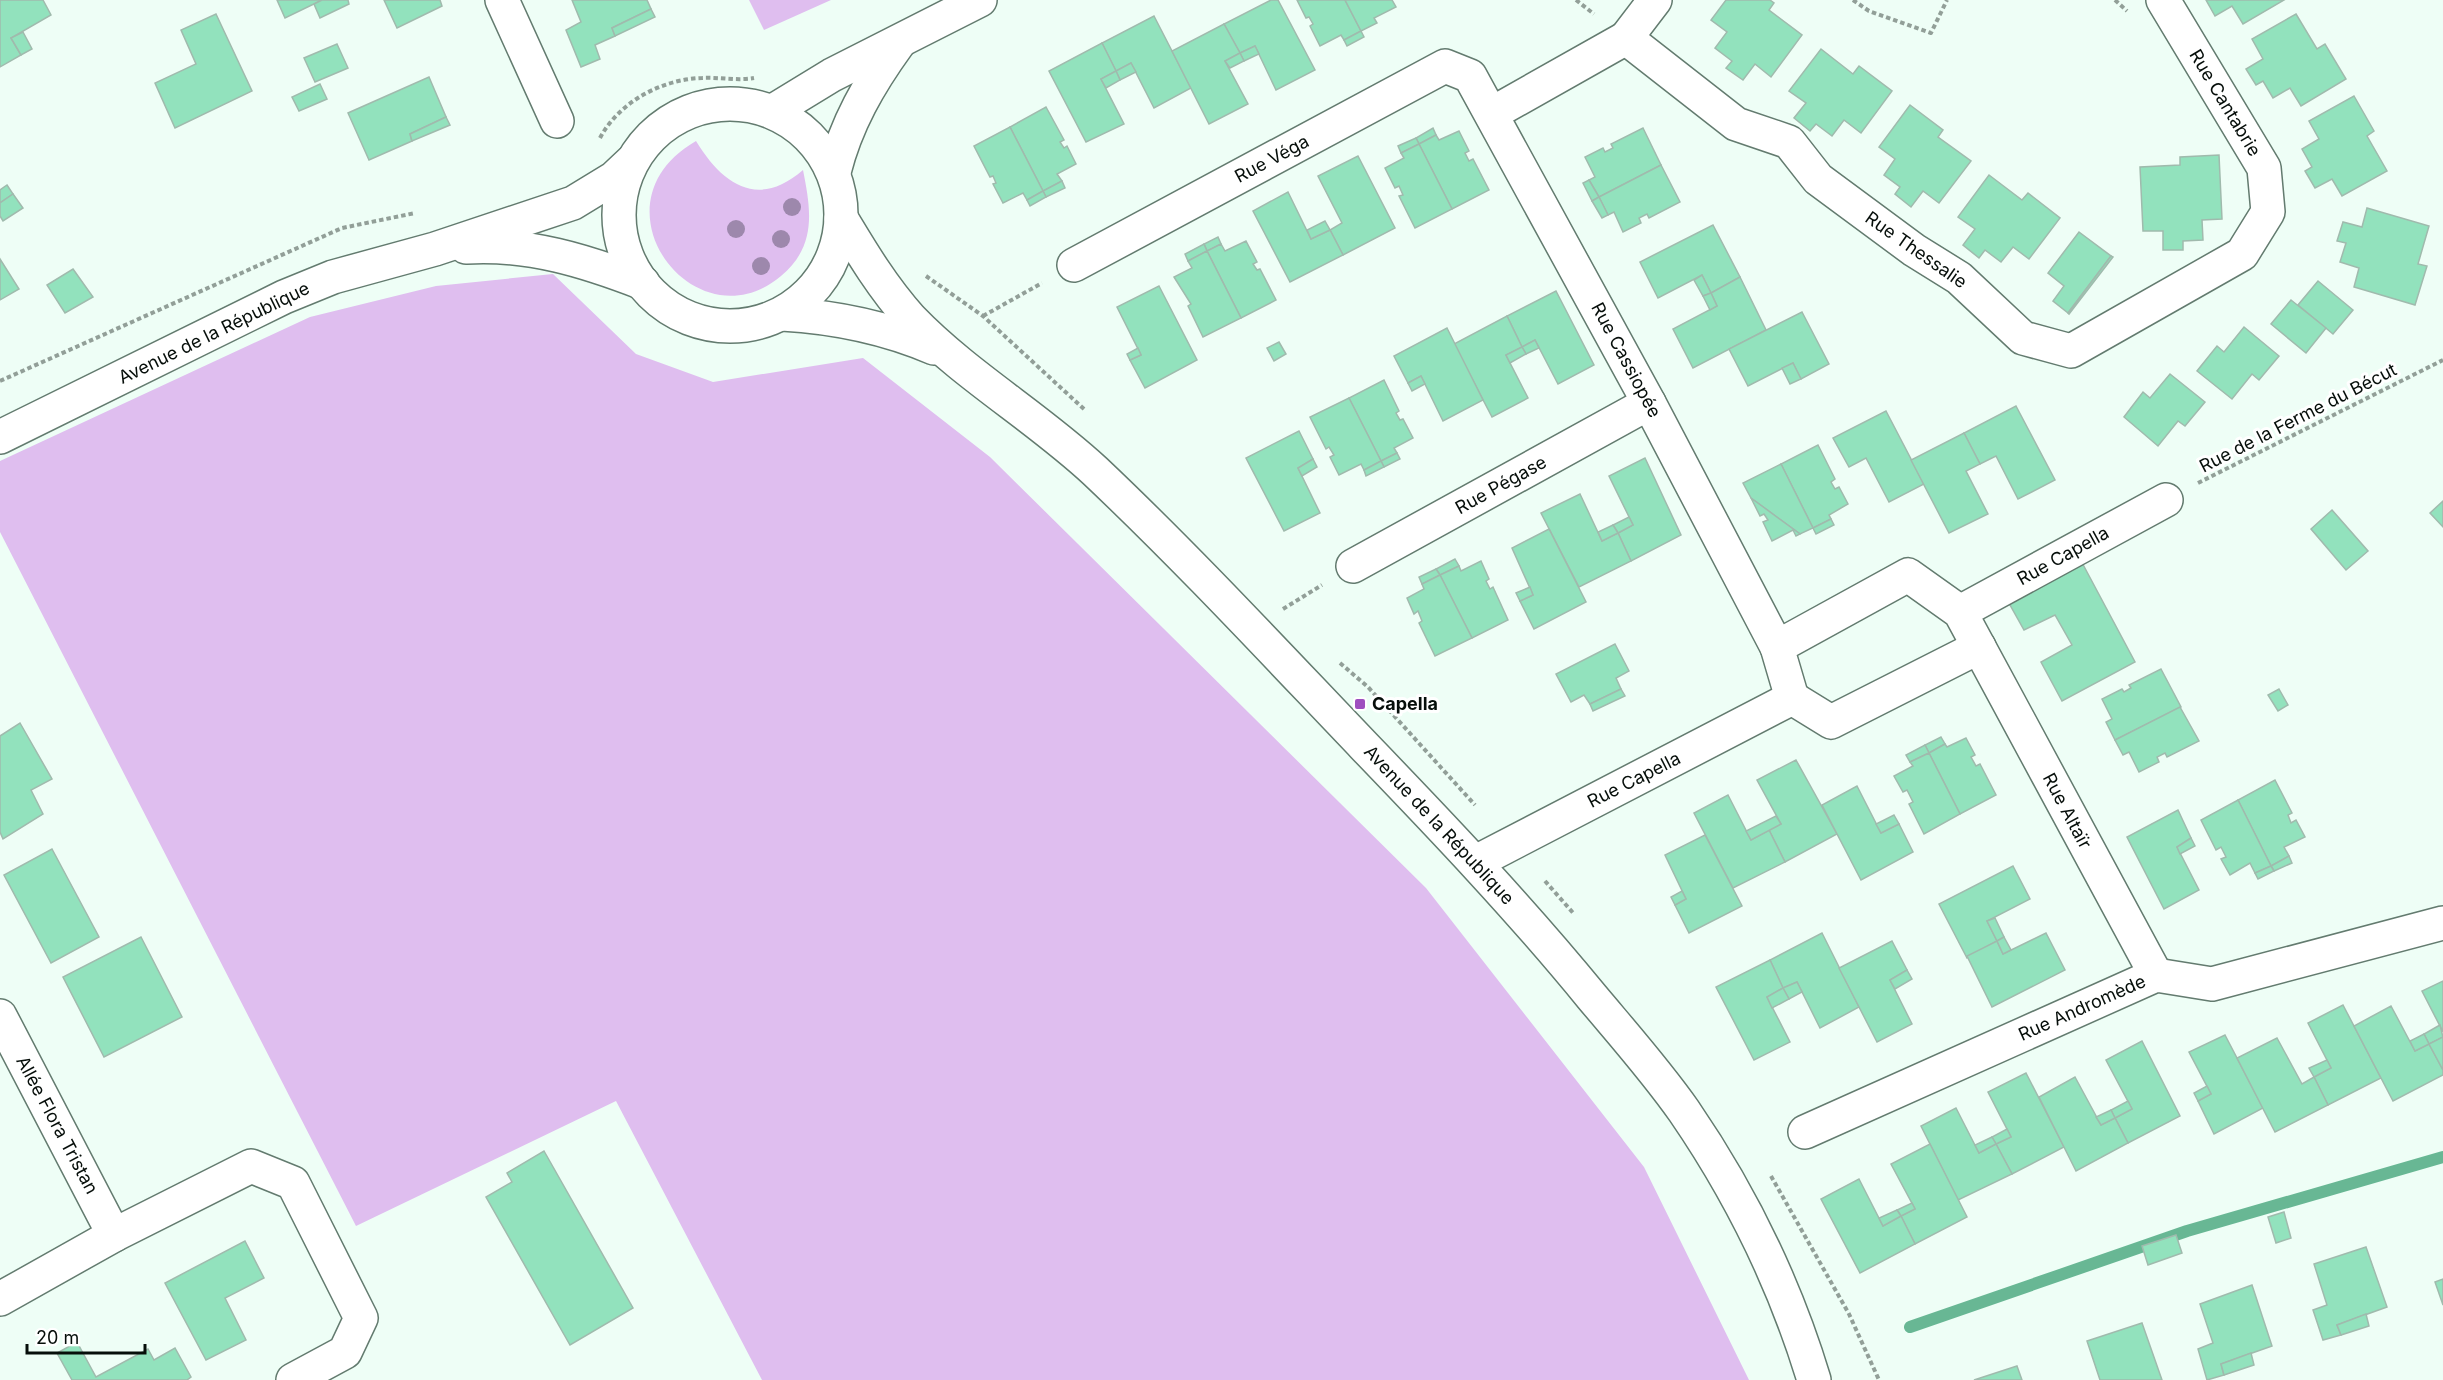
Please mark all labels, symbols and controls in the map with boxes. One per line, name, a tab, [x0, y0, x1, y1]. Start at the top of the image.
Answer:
street label: Rue Cantabrie	[2185, 46, 2266, 160]
street label: Rue Véga	[1231, 130, 1312, 187]
street label: Rue Thessalie	[1862, 207, 1971, 292]
street label: Avenue de la République	[115, 277, 313, 388]
street label: Rue Cassiopée	[1587, 299, 1666, 421]
street label: Rue de la Ferme du Bécut	[2196, 359, 2400, 477]
street label: Rue Pégase	[1452, 451, 1550, 518]
street label: Rue Capella	[2013, 522, 2112, 589]
place label: Capella	[1372, 693, 1438, 714]
marker: Capella	[1353, 697, 1367, 711]
street label: Avenue de la République	[1360, 741, 1519, 909]
street label: Rue Capella	[1584, 747, 1684, 812]
street label: Rue Altaïr	[2039, 769, 2096, 852]
street label: Rue Andromède	[2015, 970, 2149, 1045]
street label: Allée Flora Tristan	[12, 1052, 103, 1197]
scale bar	[27, 1317, 146, 1355]
text: 20 m	[36, 1327, 79, 1348]

